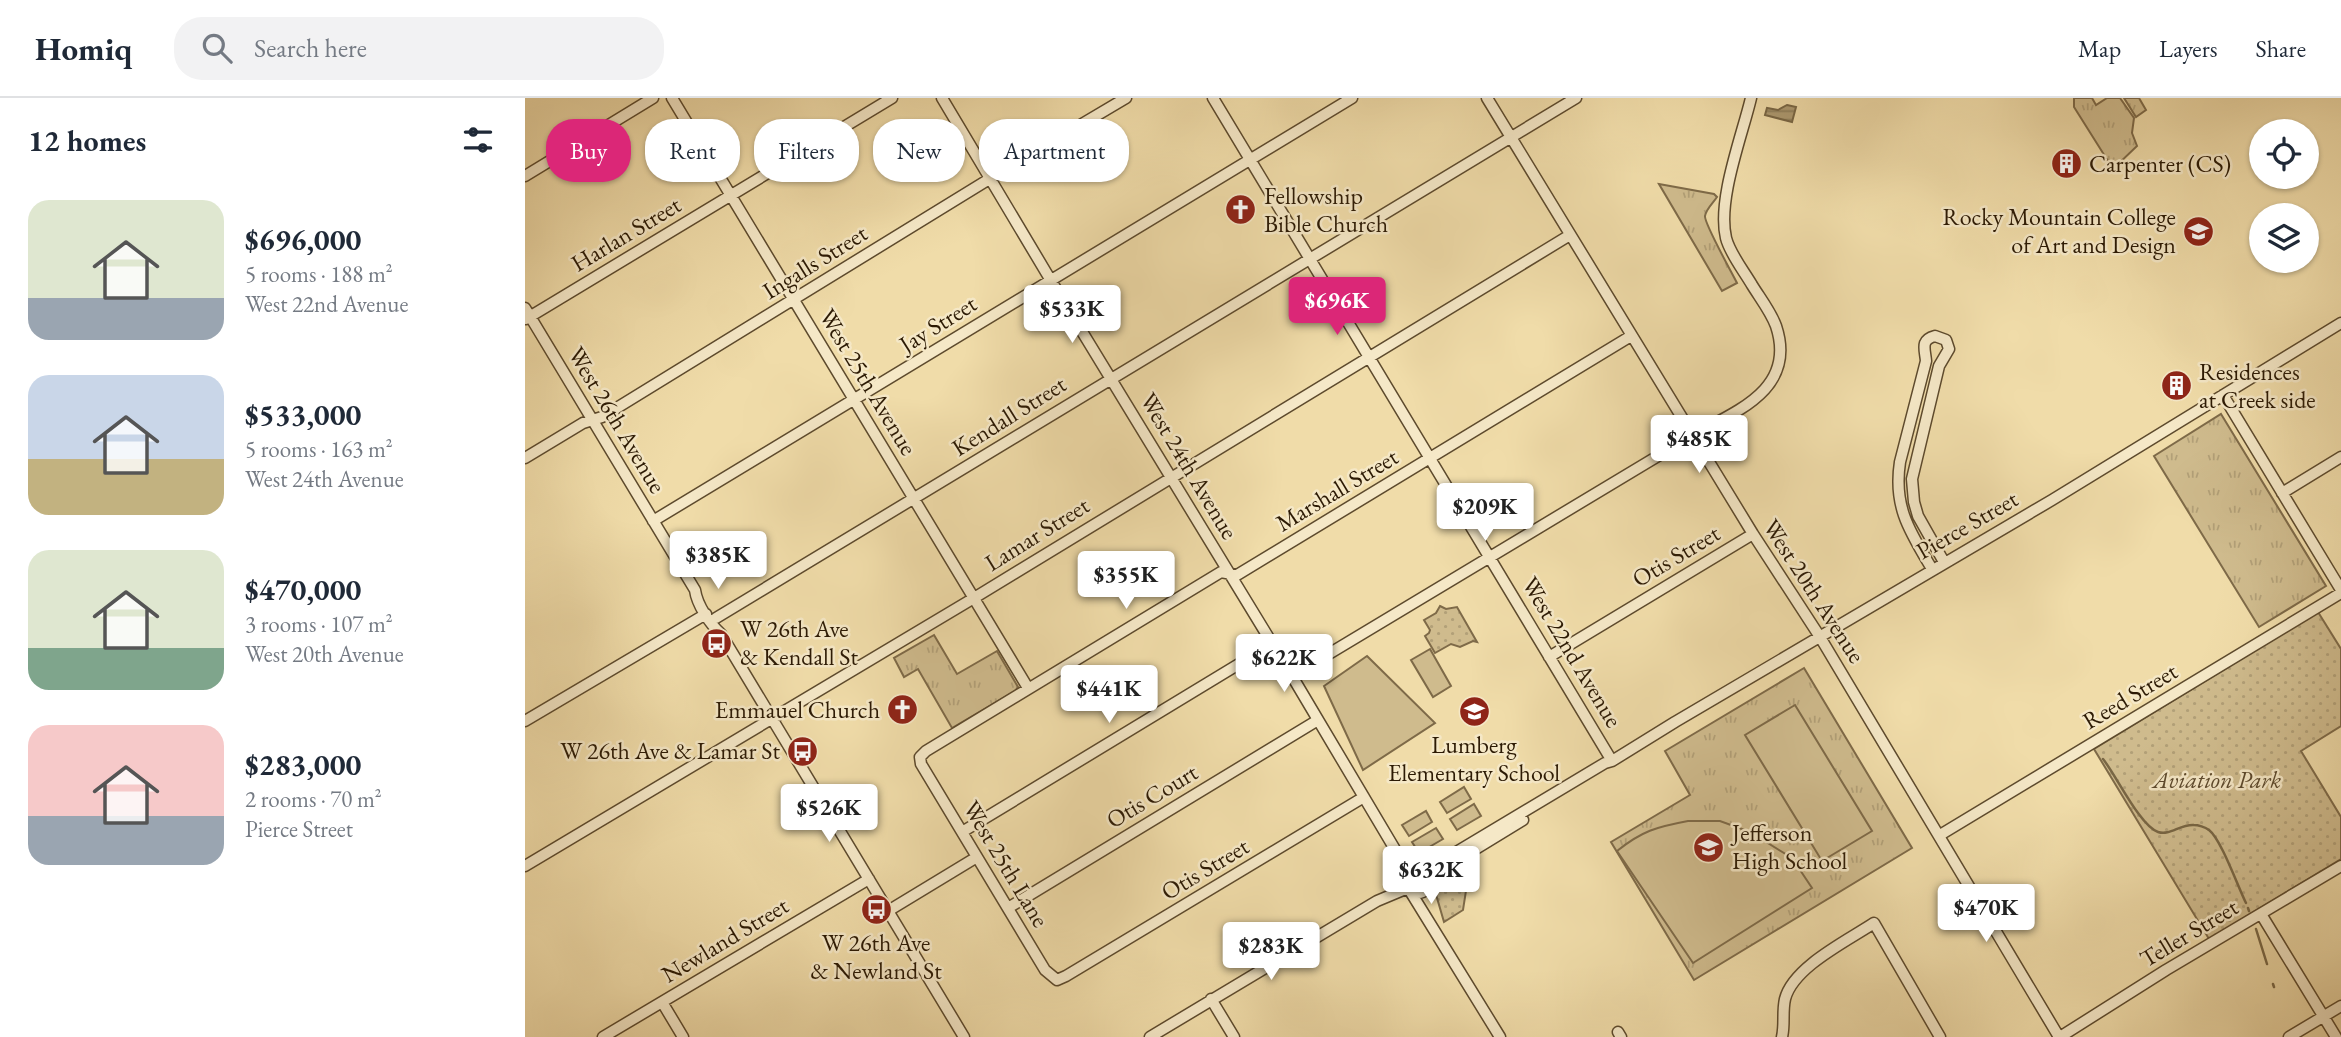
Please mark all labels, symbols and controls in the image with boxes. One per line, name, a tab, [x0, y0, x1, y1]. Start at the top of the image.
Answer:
search box	[174, 17, 664, 80]
text: Homiq	[35, 27, 132, 70]
icon: search	[198, 29, 236, 67]
text: Search here	[254, 31, 367, 65]
text: Map	[2078, 33, 2121, 64]
text: Layers	[2159, 33, 2218, 64]
text: Share	[2256, 33, 2306, 64]
chip: Buy	[546, 119, 631, 182]
chip: Rent	[645, 119, 740, 182]
chip: Filters	[754, 119, 859, 182]
chip: New	[873, 119, 965, 182]
chip: Apartment	[979, 119, 1129, 182]
map controls	[2249, 119, 2319, 273]
button: locate	[2249, 119, 2319, 189]
text: 12 homes	[28, 121, 146, 160]
icon: filters	[459, 121, 497, 159]
building icon: Carpenter (CS)	[2049, 147, 2083, 181]
place label: Carpenter (CS)	[2089, 148, 2231, 179]
place label: Fellowship Bible Church	[1264, 180, 1388, 239]
street label: Harlan Street	[565, 188, 687, 278]
church icon: Fellowship Bible Church	[1224, 193, 1258, 227]
place label: Rocky Mountain College of Art and Design	[1943, 201, 2176, 260]
button: layers	[2249, 203, 2319, 273]
school or university icon: Rocky Mountain College of Art and Design	[2182, 214, 2216, 248]
street label: Ingalls Street	[757, 217, 873, 306]
text: $696,000	[245, 220, 361, 259]
icon: home	[84, 228, 168, 312]
text: 5 rooms · 188 m²	[245, 259, 393, 289]
pin: $696K	[1288, 278, 1386, 337]
text: $696K	[1305, 285, 1369, 315]
pin: $533K	[1023, 286, 1121, 345]
street label: Jay Street	[892, 288, 983, 360]
text: West 22nd Avenue	[245, 289, 408, 319]
text: $533K	[1040, 293, 1104, 323]
street label: West 25th Avenue	[812, 303, 924, 461]
street label: West 26th Avenue	[561, 341, 673, 499]
place label: Residences at Creek side	[2199, 356, 2316, 415]
street label: Kendall Street	[946, 368, 1072, 463]
building icon: Residences at Creek side	[2159, 369, 2193, 403]
street label: West 24th Avenue	[1133, 387, 1245, 545]
text: $533,000	[245, 395, 361, 434]
icon: home	[84, 403, 168, 487]
pin: $485K	[1650, 416, 1748, 475]
text: $485K	[1667, 423, 1731, 453]
text: 5 rooms · 163 m²	[245, 434, 393, 464]
street label: Marshall Street	[1270, 441, 1404, 538]
text: West 24th Avenue	[245, 464, 404, 494]
street label: Pierce Street	[1910, 483, 2024, 566]
pin: $209K	[1436, 484, 1534, 543]
street label: Lamar Street	[979, 489, 1095, 578]
text: $209K	[1453, 491, 1517, 521]
street label: West 20th Avenue	[1756, 513, 1873, 669]
street label: Otis Street	[1626, 517, 1726, 594]
pin: $385K	[669, 532, 767, 591]
text: $385K	[686, 539, 750, 569]
pin: $355K	[1077, 552, 1175, 611]
text: $355K	[1094, 559, 1158, 589]
text: $470,000	[245, 570, 361, 609]
street label: West 22nd Avenue	[1515, 571, 1630, 733]
icon: home	[84, 578, 168, 662]
text: 3 rooms · 107 m²	[245, 609, 393, 639]
place label: W 26th Ave & Kendall St	[740, 613, 859, 672]
bus stop icon: W 26th Ave & Kendall St	[700, 626, 734, 660]
pin: $622K	[1235, 634, 1333, 694]
text: West 20th Avenue	[245, 639, 404, 669]
text: $622K	[1252, 642, 1316, 672]
street label: Reed Street	[2077, 655, 2183, 736]
pin: $441K	[1060, 666, 1158, 725]
text: $441K	[1077, 673, 1141, 703]
church icon: Emmauel Church	[886, 693, 920, 727]
place label: Emmauel Church	[715, 694, 880, 725]
school or university icon: Lumberg Elementary School	[1457, 694, 1491, 728]
place label: Lumberg Elementary School	[1388, 729, 1560, 788]
bus stop icon: W 26th Ave & Lamar St	[786, 734, 820, 768]
place label: W 26th Ave & Lamar St	[560, 735, 780, 766]
text: $283,000	[245, 745, 361, 784]
icon: home	[84, 753, 168, 837]
street label: Otis Court	[1100, 756, 1204, 835]
park label: Aviation Park	[2151, 764, 2281, 795]
text: 2 rooms · 70 m²	[245, 784, 382, 814]
pin: $526K	[780, 784, 878, 844]
text: $526K	[797, 792, 861, 822]
street label: West 25th Lane	[956, 795, 1056, 933]
text: Pierce Street	[245, 814, 353, 844]
place label: Jefferson High School	[1730, 817, 1848, 876]
street label: Otis Street	[1155, 830, 1255, 907]
school or university icon: Jefferson High School	[1692, 830, 1726, 864]
pin: $632K	[1382, 846, 1480, 906]
text: $632K	[1399, 854, 1463, 884]
pin: $470K	[1937, 884, 2035, 944]
street label: Newland Street	[656, 889, 794, 990]
street label: Teller Street	[2134, 891, 2244, 974]
bus stop icon: W 26th Ave & Newland St	[859, 892, 893, 926]
text: $470K	[1954, 892, 2018, 922]
pin: $283K	[1222, 922, 1320, 982]
place label: W 26th Ave & Newland St	[810, 927, 942, 986]
text: $283K	[1239, 930, 1303, 960]

